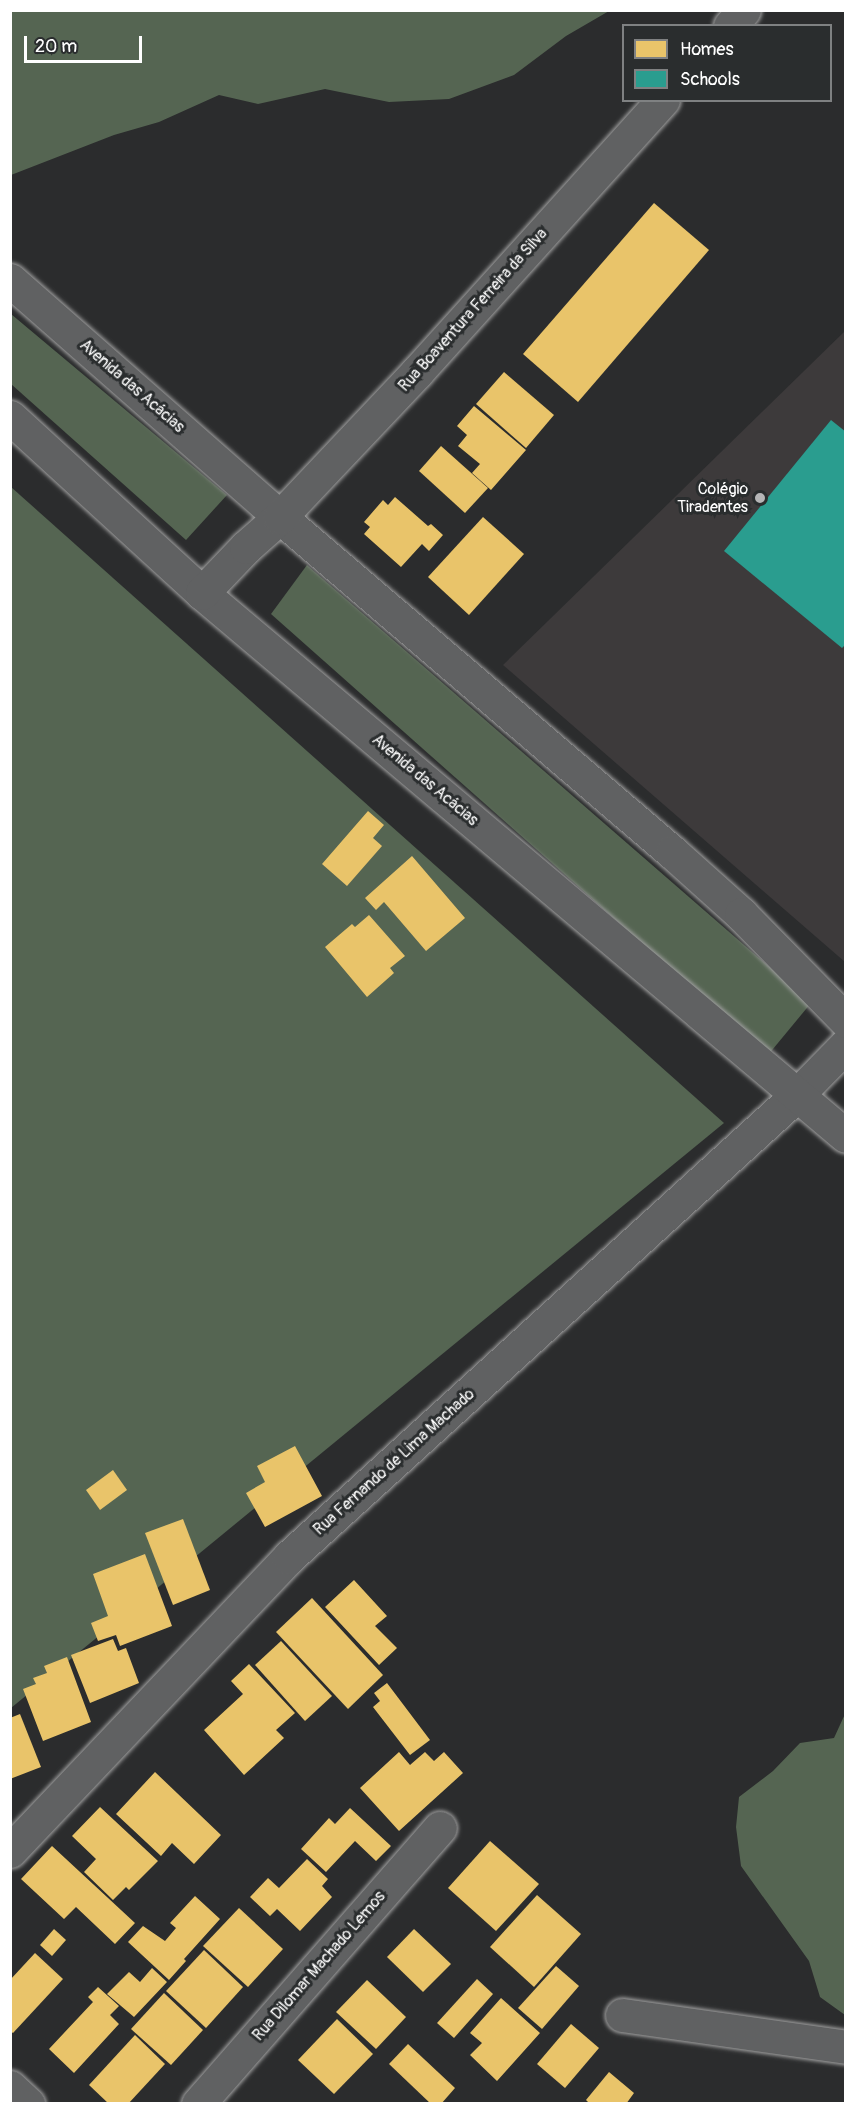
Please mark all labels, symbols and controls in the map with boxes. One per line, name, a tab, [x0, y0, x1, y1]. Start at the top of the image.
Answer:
scale bar	[27, 24, 146, 62]
legend	[622, 24, 832, 102]
text: 20 m	[35, 35, 77, 58]
text: Homes	[680, 38, 733, 61]
text: Schools	[680, 68, 740, 91]
street label: Rua Boaventura Ferreira da Silva	[395, 224, 551, 396]
street label: Avenida das Acácias	[76, 335, 188, 437]
place label: Colégio Tiradentes	[677, 479, 748, 517]
marker: Colégio Tiradentes	[753, 491, 767, 505]
street label: Avenida das Acácias	[368, 730, 482, 830]
street label: Rua Fernando de Lima Machado	[310, 1385, 478, 1539]
street label: Rua Dilomar Machado Lemos	[249, 1887, 389, 2045]

